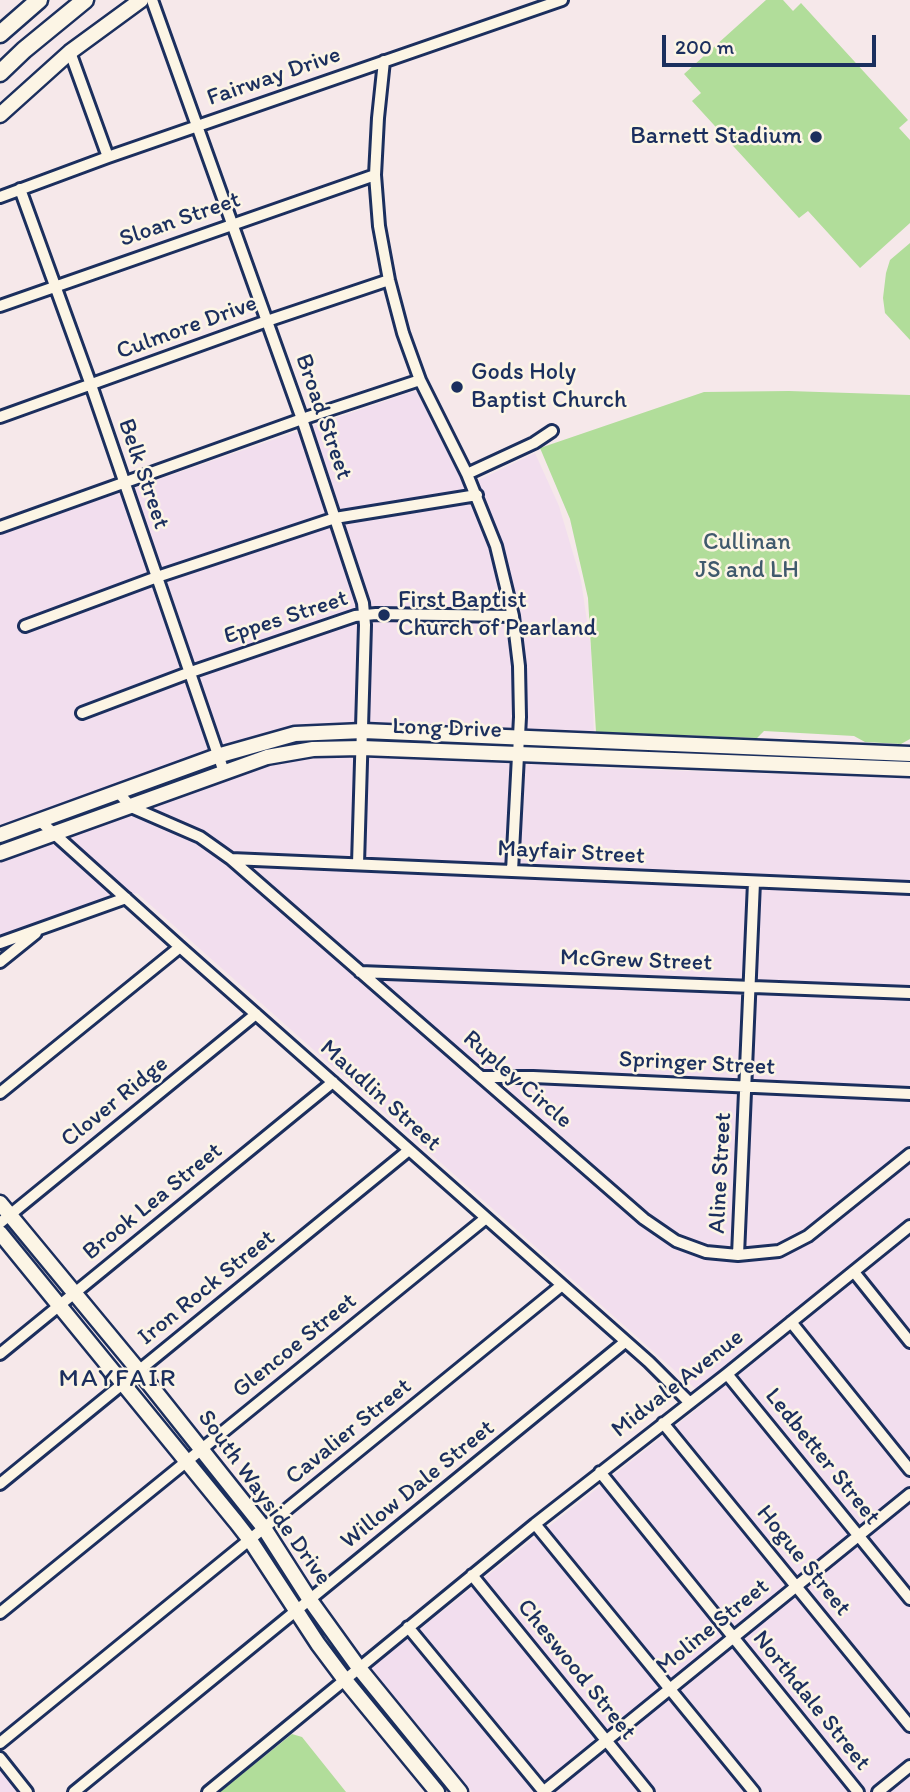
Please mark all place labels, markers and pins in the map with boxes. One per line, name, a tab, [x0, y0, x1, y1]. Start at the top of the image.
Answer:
place label: Barnett Stadium	[630, 123, 802, 151]
marker: Barnett Stadium	[808, 129, 824, 145]
place label: Gods Holy Baptist Church	[471, 359, 627, 415]
marker: Gods Holy Baptist Church	[449, 379, 465, 395]
place label: First Baptist Church of Pearland	[398, 587, 597, 643]
marker: First Baptist Church of Pearland	[376, 607, 392, 623]

